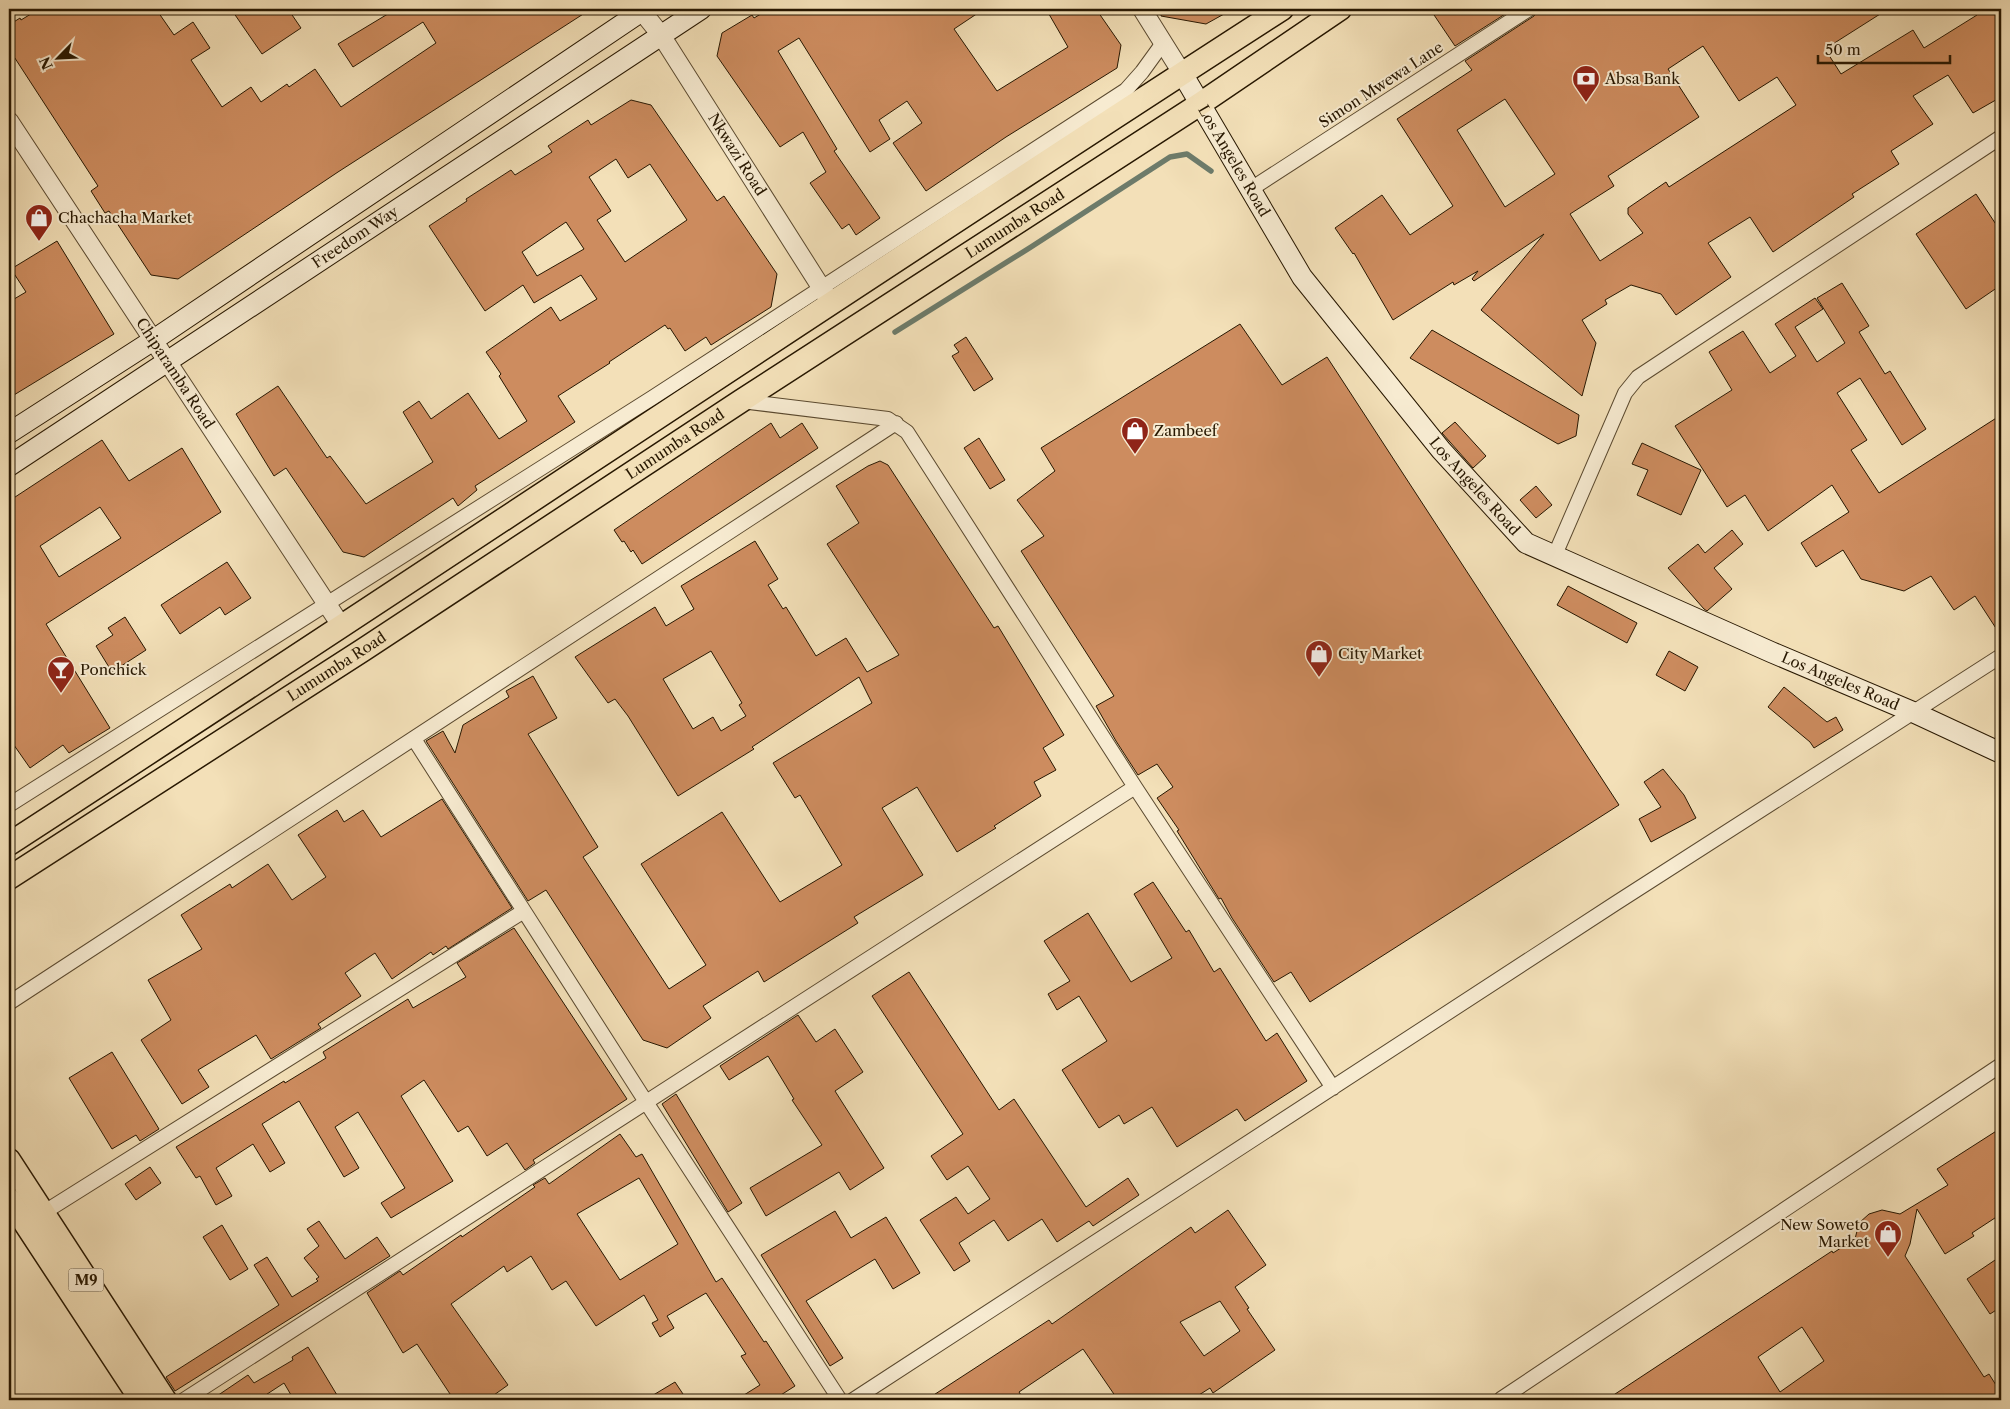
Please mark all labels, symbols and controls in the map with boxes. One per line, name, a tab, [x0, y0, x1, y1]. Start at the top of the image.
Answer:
north arrow	[32, 32, 82, 82]
scale bar	[1818, 32, 1950, 64]
street label: Simon Mwewa Lane	[1315, 37, 1446, 132]
text: 50 m	[1825, 40, 1861, 59]
text: N	[35, 54, 57, 73]
bank icon: Absa Bank	[1571, 64, 1601, 103]
place label: Absa Bank	[1604, 69, 1681, 88]
street label: Los Angeles Road	[1194, 101, 1274, 220]
street label: Nkwazi Road	[704, 109, 770, 199]
street label: Lumumba Road	[962, 184, 1068, 262]
street label: Freedom Way	[308, 201, 402, 272]
shop icon: Chachacha Market	[24, 203, 54, 242]
place label: Chachacha Market	[58, 208, 193, 227]
street label: Chiparamba Road	[132, 314, 219, 432]
street label: Lumumba Road	[622, 405, 728, 483]
shop icon: Zambeef	[1120, 416, 1150, 455]
place label: Zambeef	[1154, 421, 1219, 440]
street label: Los Angeles Road	[1425, 433, 1524, 539]
street label: Lumumba Road	[283, 627, 390, 705]
shop icon: City Market	[1304, 639, 1334, 678]
place label: City Market	[1338, 644, 1423, 663]
street label: Los Angeles Road	[1779, 648, 1902, 714]
bar icon: Ponchick	[46, 655, 76, 694]
place label: Ponchick	[80, 660, 148, 679]
place label: New Soweto Market	[1780, 1215, 1870, 1251]
shop icon: New Soweto Market	[1873, 1219, 1903, 1258]
road number: M9	[68, 1268, 104, 1292]

